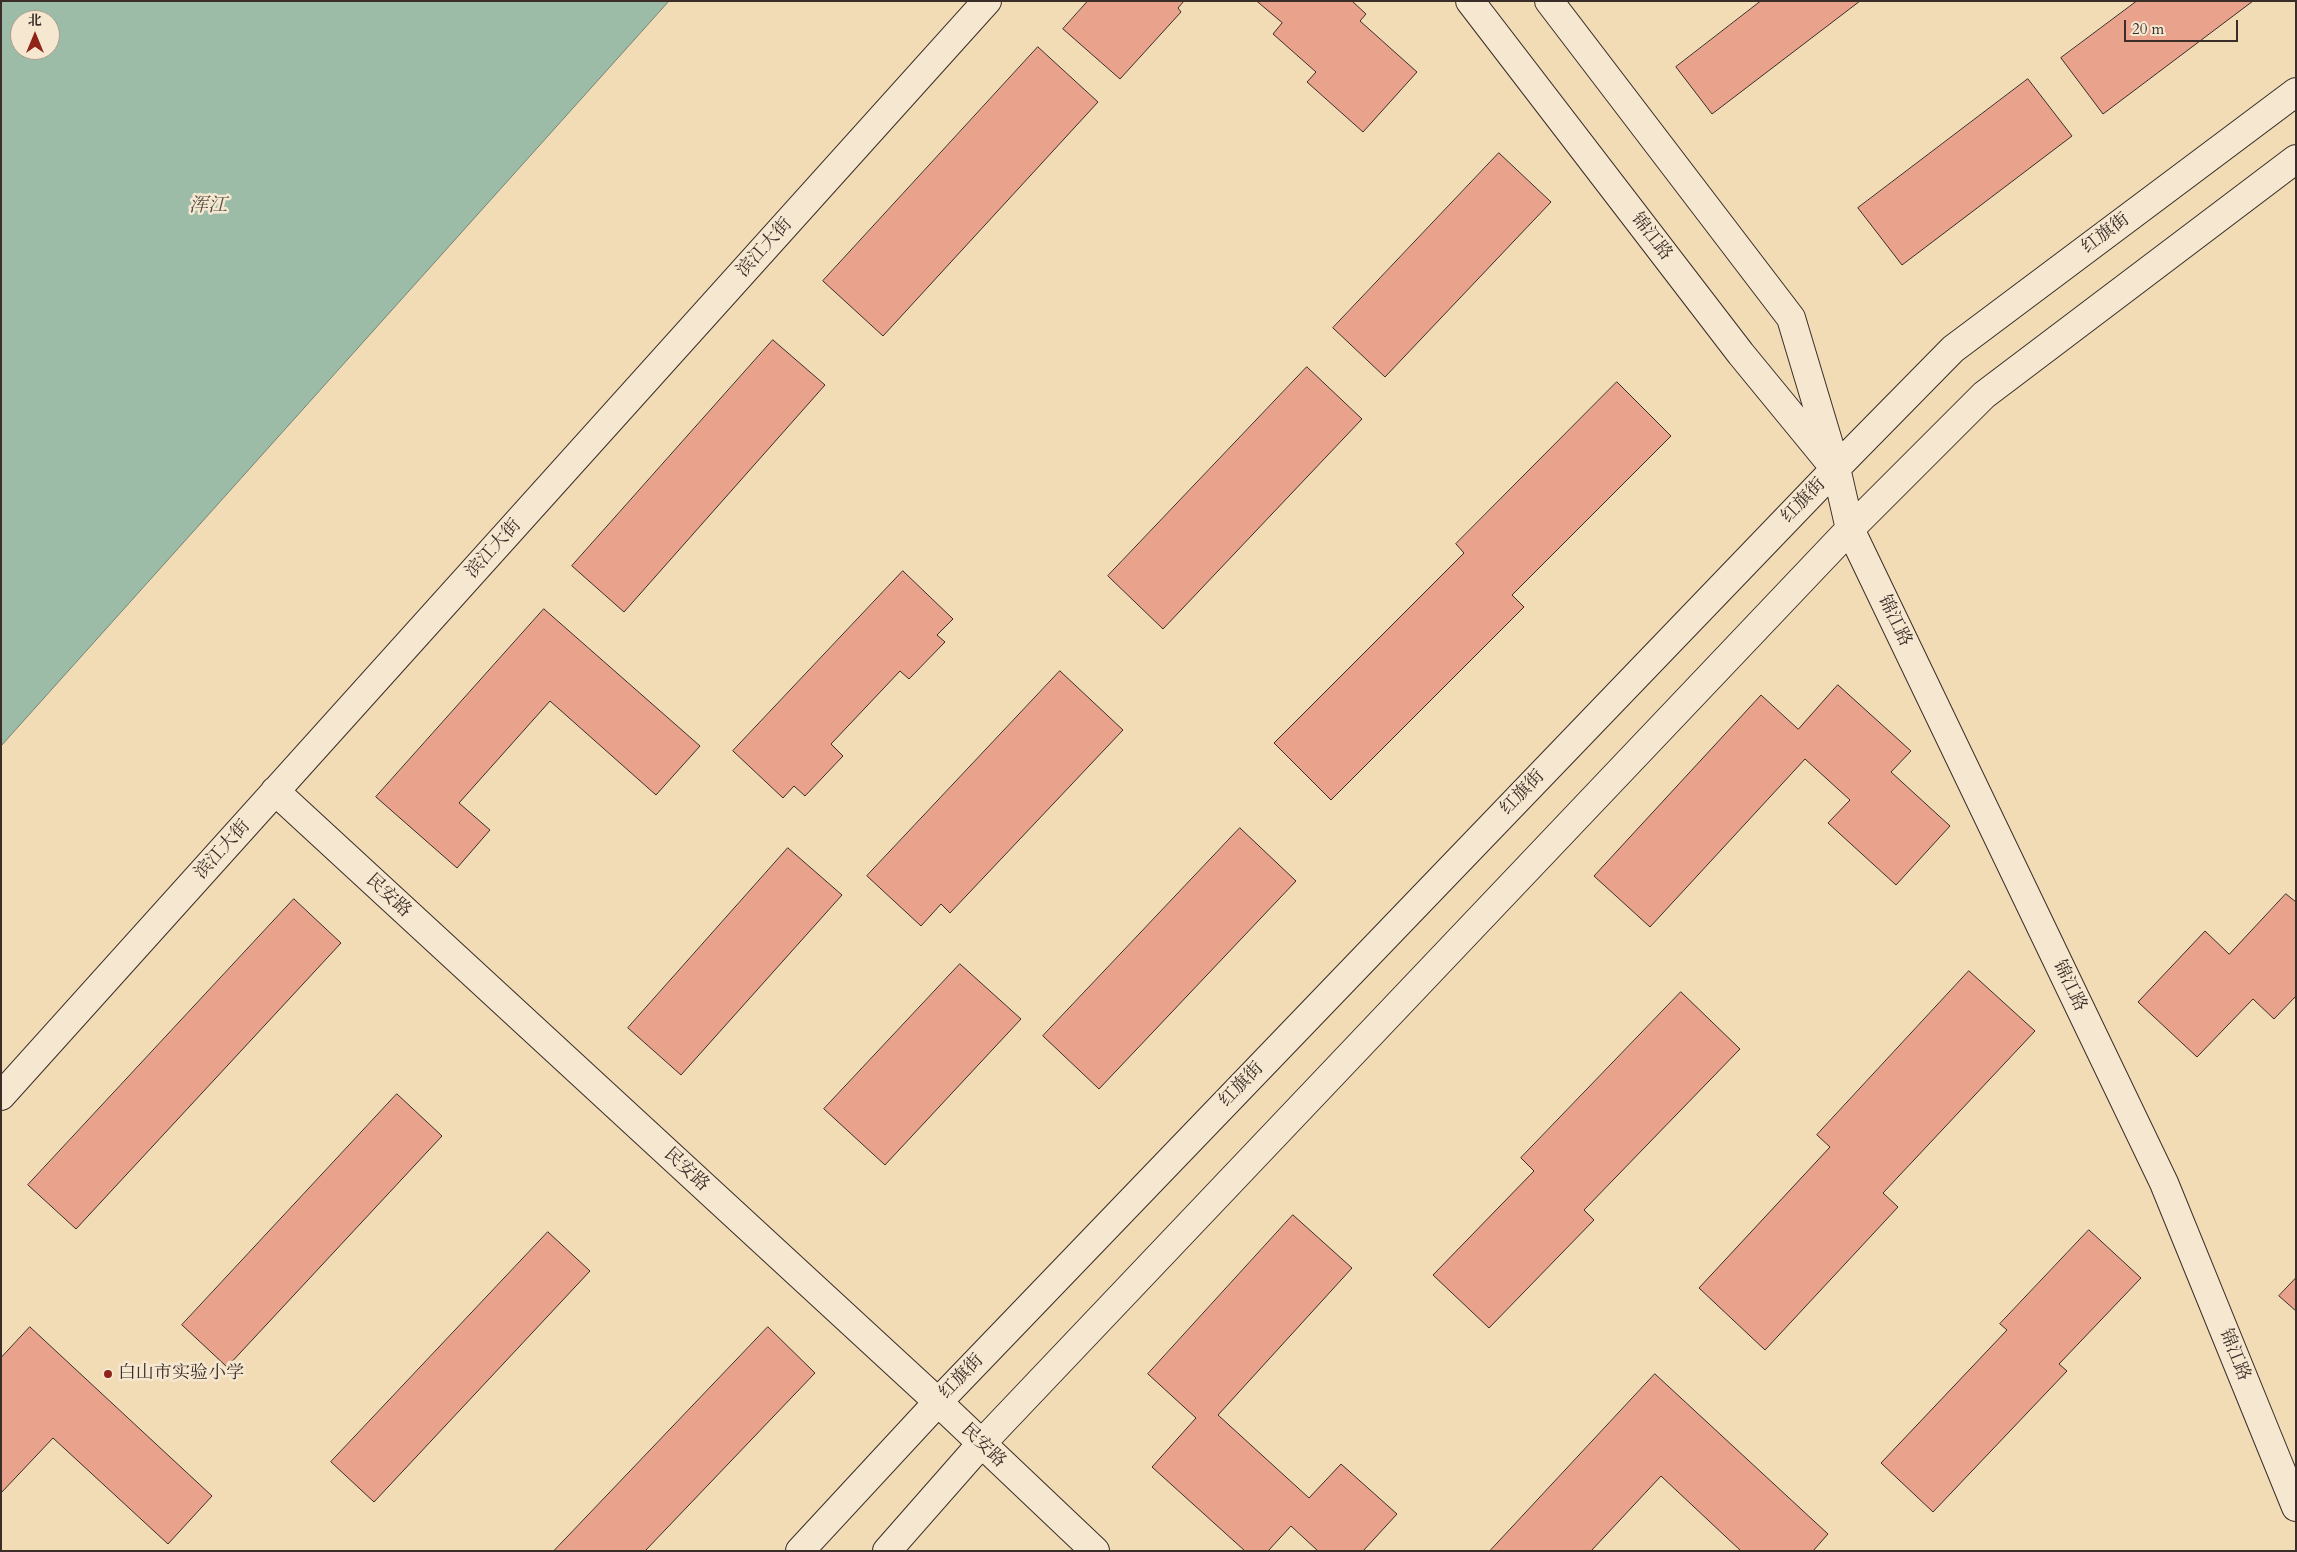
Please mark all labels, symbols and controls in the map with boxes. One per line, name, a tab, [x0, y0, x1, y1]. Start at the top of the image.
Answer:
north arrow	[10, 10, 60, 60]
scale bar	[2127, 10, 2241, 42]
text: 北	[28, 11, 42, 30]
text: 20 m	[2132, 19, 2164, 39]
water label: 浑江	[189, 196, 227, 218]
street label: 锦江路	[1626, 209, 1676, 265]
street label: 红旗街	[2078, 209, 2134, 259]
street label: 滨江大街	[733, 214, 797, 282]
street label: 红旗街	[1777, 474, 1831, 528]
street label: 滨江大街	[462, 515, 526, 583]
street label: 锦江路	[1872, 592, 1916, 650]
street label: 红旗街	[1496, 766, 1550, 820]
street label: 滨江大街	[191, 816, 255, 884]
street label: 民安路	[361, 870, 415, 922]
street label: 锦江路	[2047, 957, 2091, 1015]
street label: 红旗街	[1215, 1058, 1269, 1112]
street label: 民安路	[659, 1144, 713, 1196]
street label: 锦江路	[2214, 1326, 2254, 1384]
street label: 红旗街	[935, 1350, 989, 1404]
place label: 白山市实验小学	[118, 1363, 244, 1385]
marker: 白山市实验小学	[102, 1368, 114, 1380]
street label: 民安路	[956, 1419, 1010, 1473]

